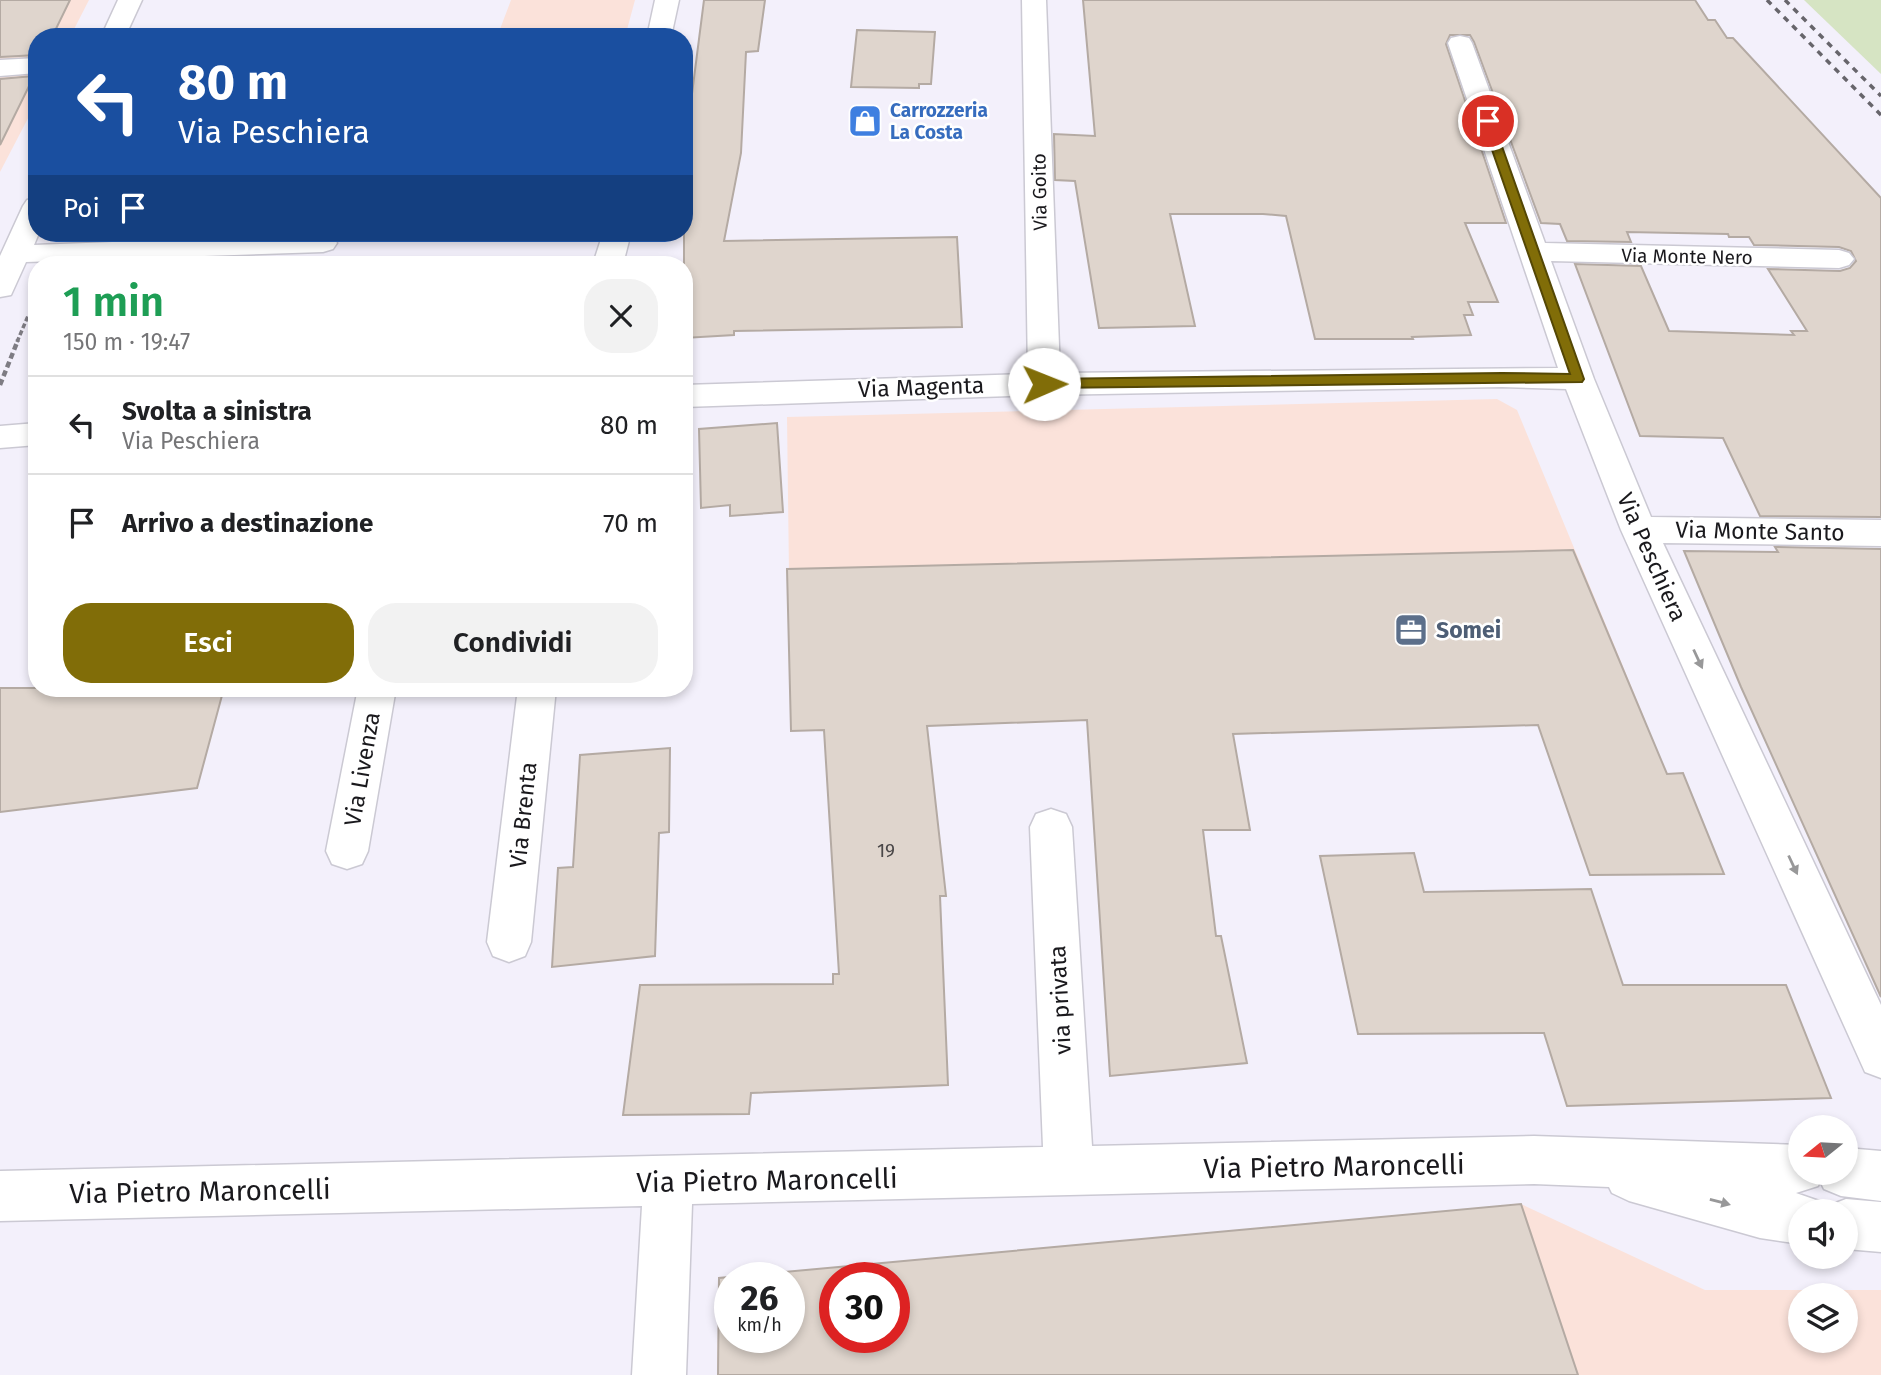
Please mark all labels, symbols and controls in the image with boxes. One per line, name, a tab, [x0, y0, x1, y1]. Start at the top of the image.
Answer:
text: 80 m	[178, 53, 288, 112]
icon: left	[63, 56, 154, 147]
pin	[1458, 91, 1518, 151]
place label: Carrozzeria La Costa	[890, 99, 988, 144]
shop icon: Carrozzeria La Costa	[846, 102, 884, 140]
icon: arrive	[1469, 102, 1507, 140]
text: Via Peschiera	[178, 113, 370, 151]
street label: Via Goito	[1027, 153, 1052, 231]
icon: arrive	[114, 189, 152, 227]
text: Poi	[63, 193, 100, 224]
street label: Via Monte Nero	[1621, 244, 1753, 269]
text: 1 min	[63, 277, 164, 327]
button: close	[584, 279, 658, 353]
text: 150 m · 19:47	[63, 328, 190, 356]
position arrow	[1007, 347, 1081, 421]
street label: Via Magenta	[857, 371, 985, 403]
text: Svolta a sinistra	[122, 396, 312, 427]
icon: left	[63, 406, 101, 444]
text: 80 m	[600, 410, 658, 441]
text: Via Peschiera	[122, 427, 260, 455]
street label: Via Peschiera	[1611, 488, 1693, 626]
icon: arrive	[63, 504, 101, 542]
text: Arrivo a destinazione	[122, 508, 373, 539]
text: 70 m	[603, 508, 658, 539]
street label: Via Monte Santo	[1675, 516, 1845, 546]
button: Esci	[63, 603, 354, 683]
button: Condividi	[368, 603, 658, 683]
office icon: Somei	[1392, 611, 1430, 649]
place label: Somei	[1436, 616, 1501, 644]
one-way arrow	[1693, 648, 1704, 669]
street label: Via Livenza	[338, 710, 386, 828]
street label: Via Brenta	[503, 760, 543, 870]
house number: 19	[877, 839, 895, 862]
one-way arrow	[1787, 855, 1799, 875]
street label: via privata	[1043, 945, 1077, 1055]
north arrow	[1788, 1115, 1858, 1185]
map controls	[1788, 1115, 1858, 1353]
street label: Via Pietro Maroncelli	[1203, 1148, 1465, 1185]
street label: Via Pietro Maroncelli	[636, 1162, 898, 1199]
street label: Via Pietro Maroncelli	[69, 1173, 331, 1210]
one-way arrow	[1709, 1197, 1731, 1208]
button: sound	[1788, 1199, 1858, 1269]
speed limit sign: 30	[819, 1262, 910, 1353]
text: 26	[741, 1277, 778, 1319]
button: layers	[1788, 1283, 1858, 1353]
text: km/h	[737, 1314, 782, 1336]

